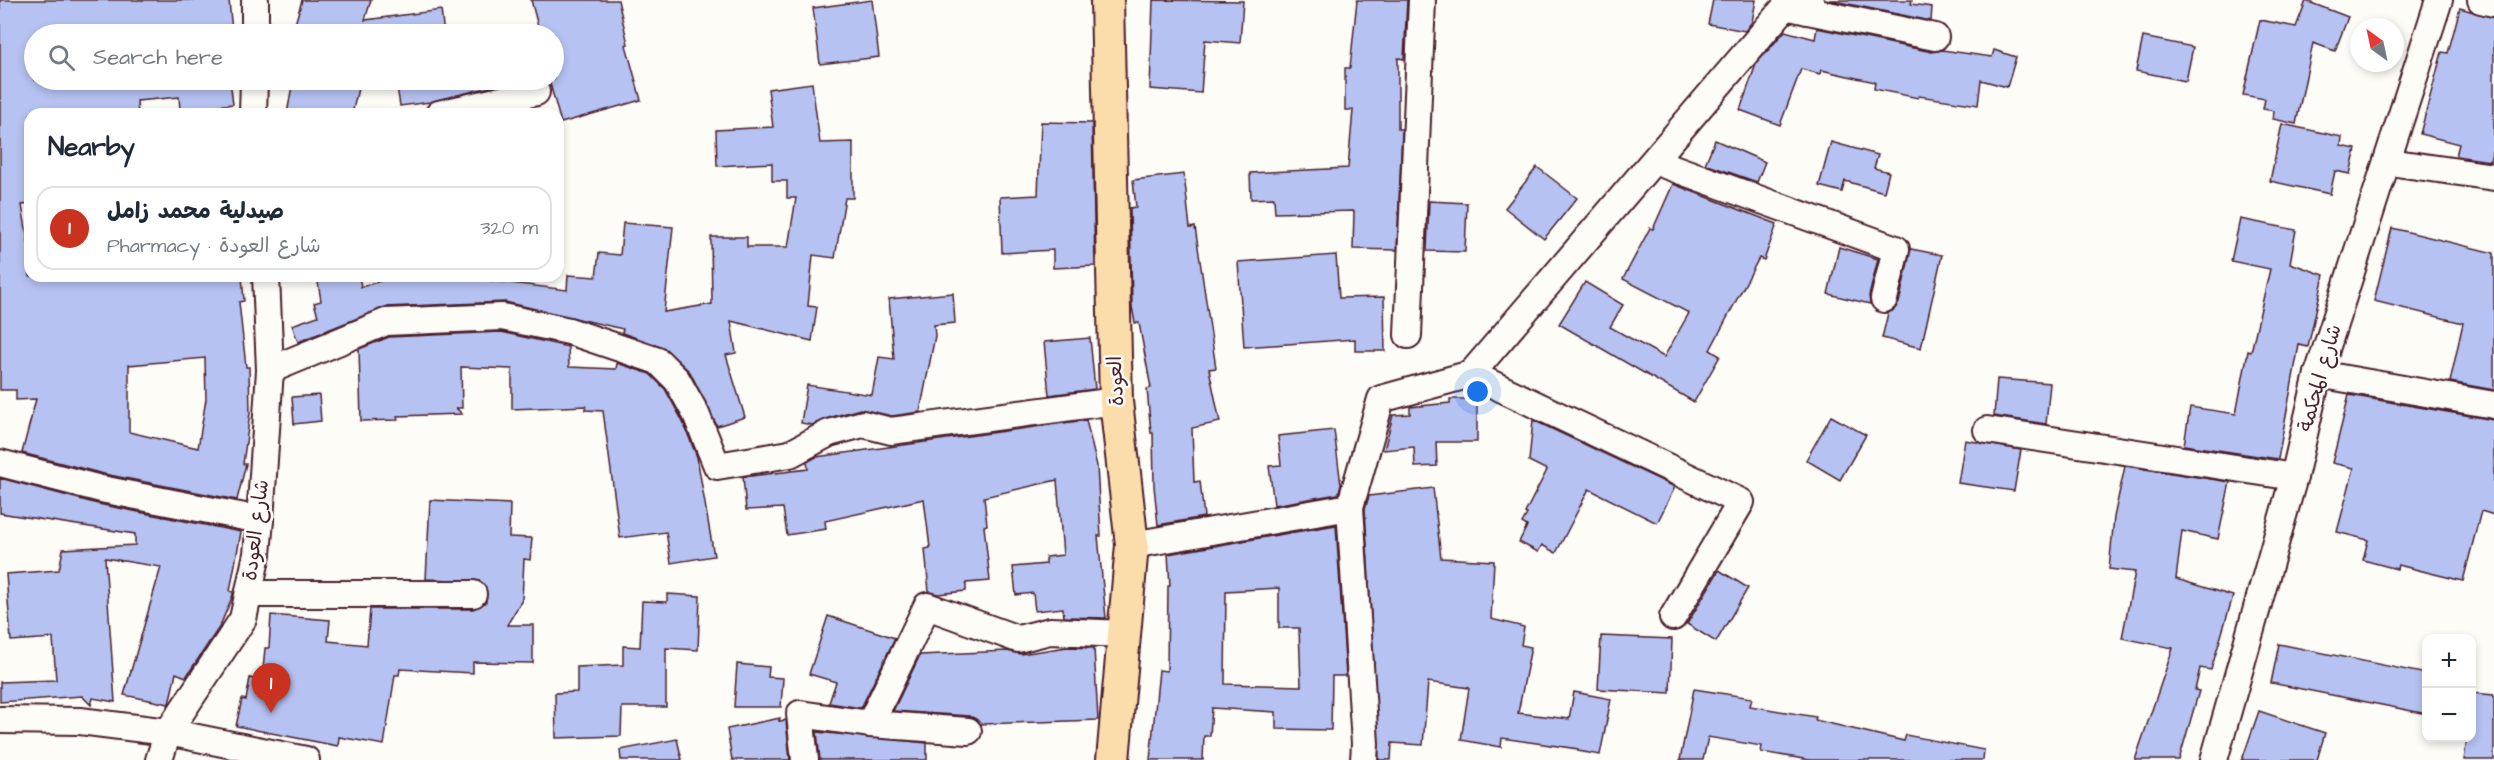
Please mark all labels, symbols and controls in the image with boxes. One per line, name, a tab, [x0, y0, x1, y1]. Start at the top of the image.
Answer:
north arrow	[2350, 18, 2404, 72]
search box	[24, 24, 564, 90]
icon: search	[45, 41, 78, 74]
text: Search here	[93, 42, 223, 73]
text: Nearby	[48, 129, 135, 165]
text: صيدلية محمد زامل	[107, 196, 284, 227]
text: 1	[68, 214, 71, 242]
text: 320 m	[480, 214, 538, 242]
text: Pharmacy · شارع العودة	[107, 232, 321, 260]
street label: شارع المحكمة	[2291, 321, 2349, 435]
street label: العودة	[1101, 355, 1131, 407]
your location	[1463, 377, 1492, 406]
street label: شارع العودة	[236, 478, 276, 582]
map controls	[2422, 634, 2476, 742]
button: +	[2422, 634, 2476, 688]
pin: 1	[252, 664, 290, 713]
button: −	[2422, 688, 2476, 742]

